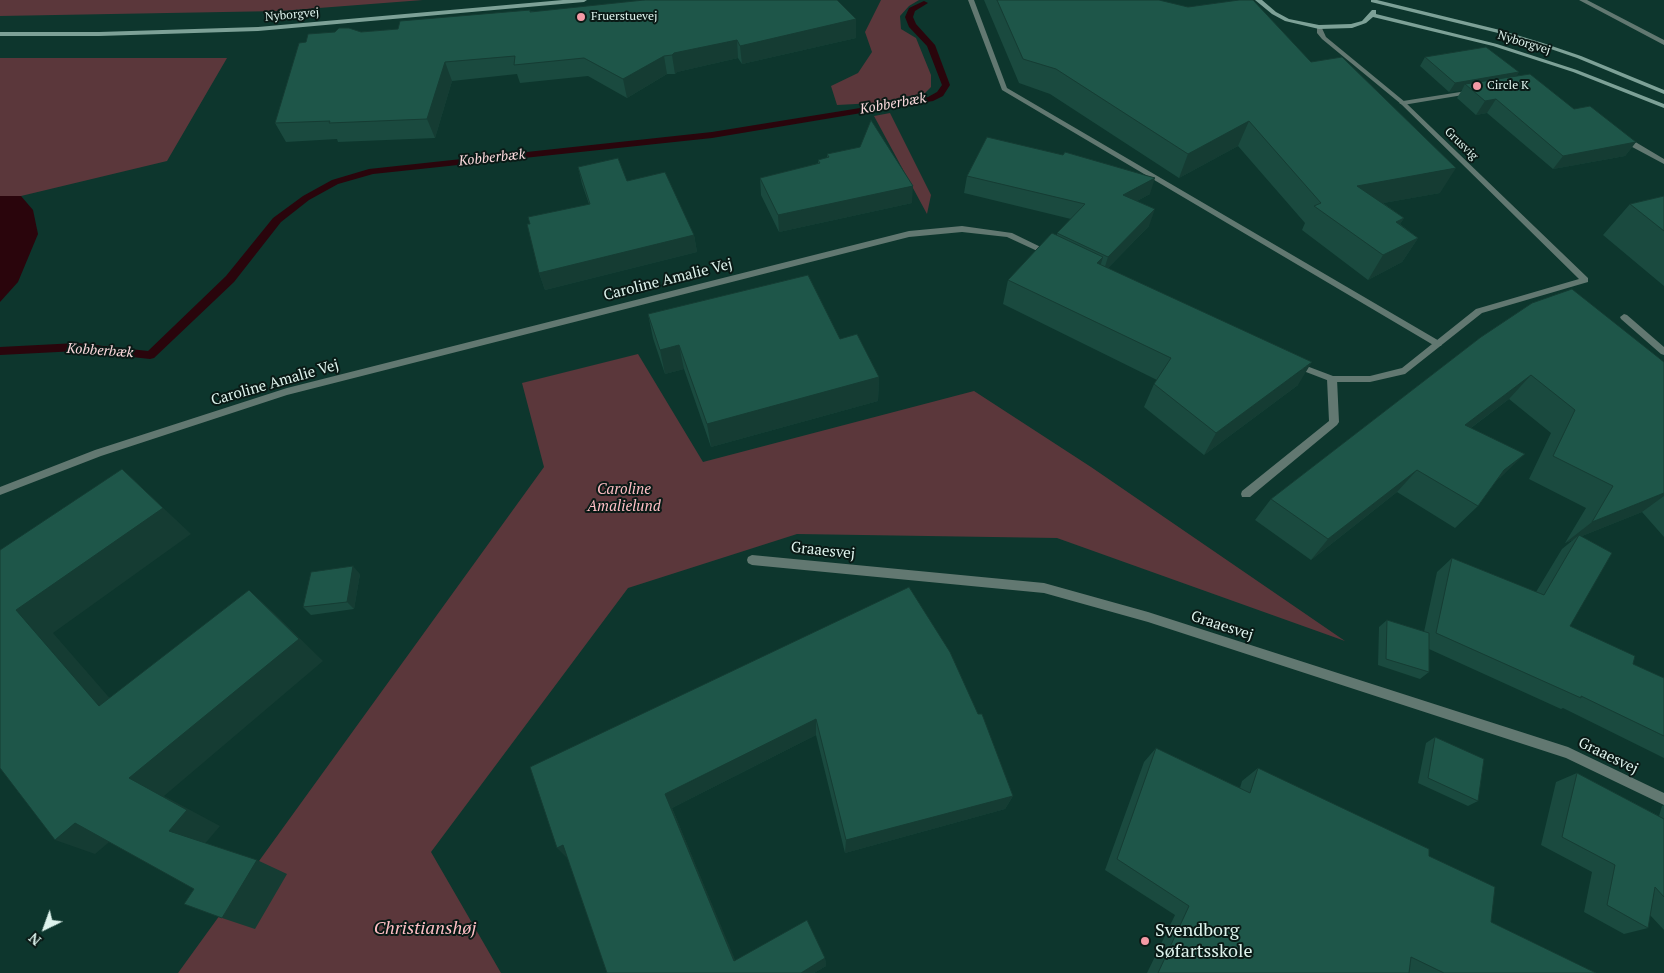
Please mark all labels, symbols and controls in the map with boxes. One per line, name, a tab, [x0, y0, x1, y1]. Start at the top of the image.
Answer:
street label: Nyborgvej	[264, 5, 320, 25]
place label: Fruerstuevej	[591, 10, 657, 24]
marker: Fruerstuevej	[575, 11, 587, 23]
street label: Nyborgvej	[1496, 28, 1552, 58]
place label: Circle K	[1487, 79, 1529, 93]
marker: Circle K	[1471, 80, 1483, 92]
water label: Kobberbæk	[859, 90, 927, 118]
street label: Grusvig	[1441, 125, 1481, 163]
water label: Kobberbæk	[458, 146, 526, 170]
street label: Caroline Amalie Vej	[602, 255, 734, 305]
water label: Kobberbæk	[66, 340, 134, 362]
street label: Caroline Amalie Vej	[209, 356, 341, 410]
park label: Caroline Amalielund	[587, 481, 661, 516]
street label: Graaesvej	[790, 539, 856, 563]
street label: Graaesvej	[1189, 607, 1255, 645]
street label: Graaesvej	[1575, 734, 1641, 778]
north arrow	[20, 903, 70, 953]
park label: Christianshøj	[374, 918, 476, 940]
place label: Svendborg Søfartsskole	[1155, 920, 1253, 962]
text: N	[24, 929, 45, 950]
marker: Svendborg Søfartsskole	[1139, 935, 1151, 947]

